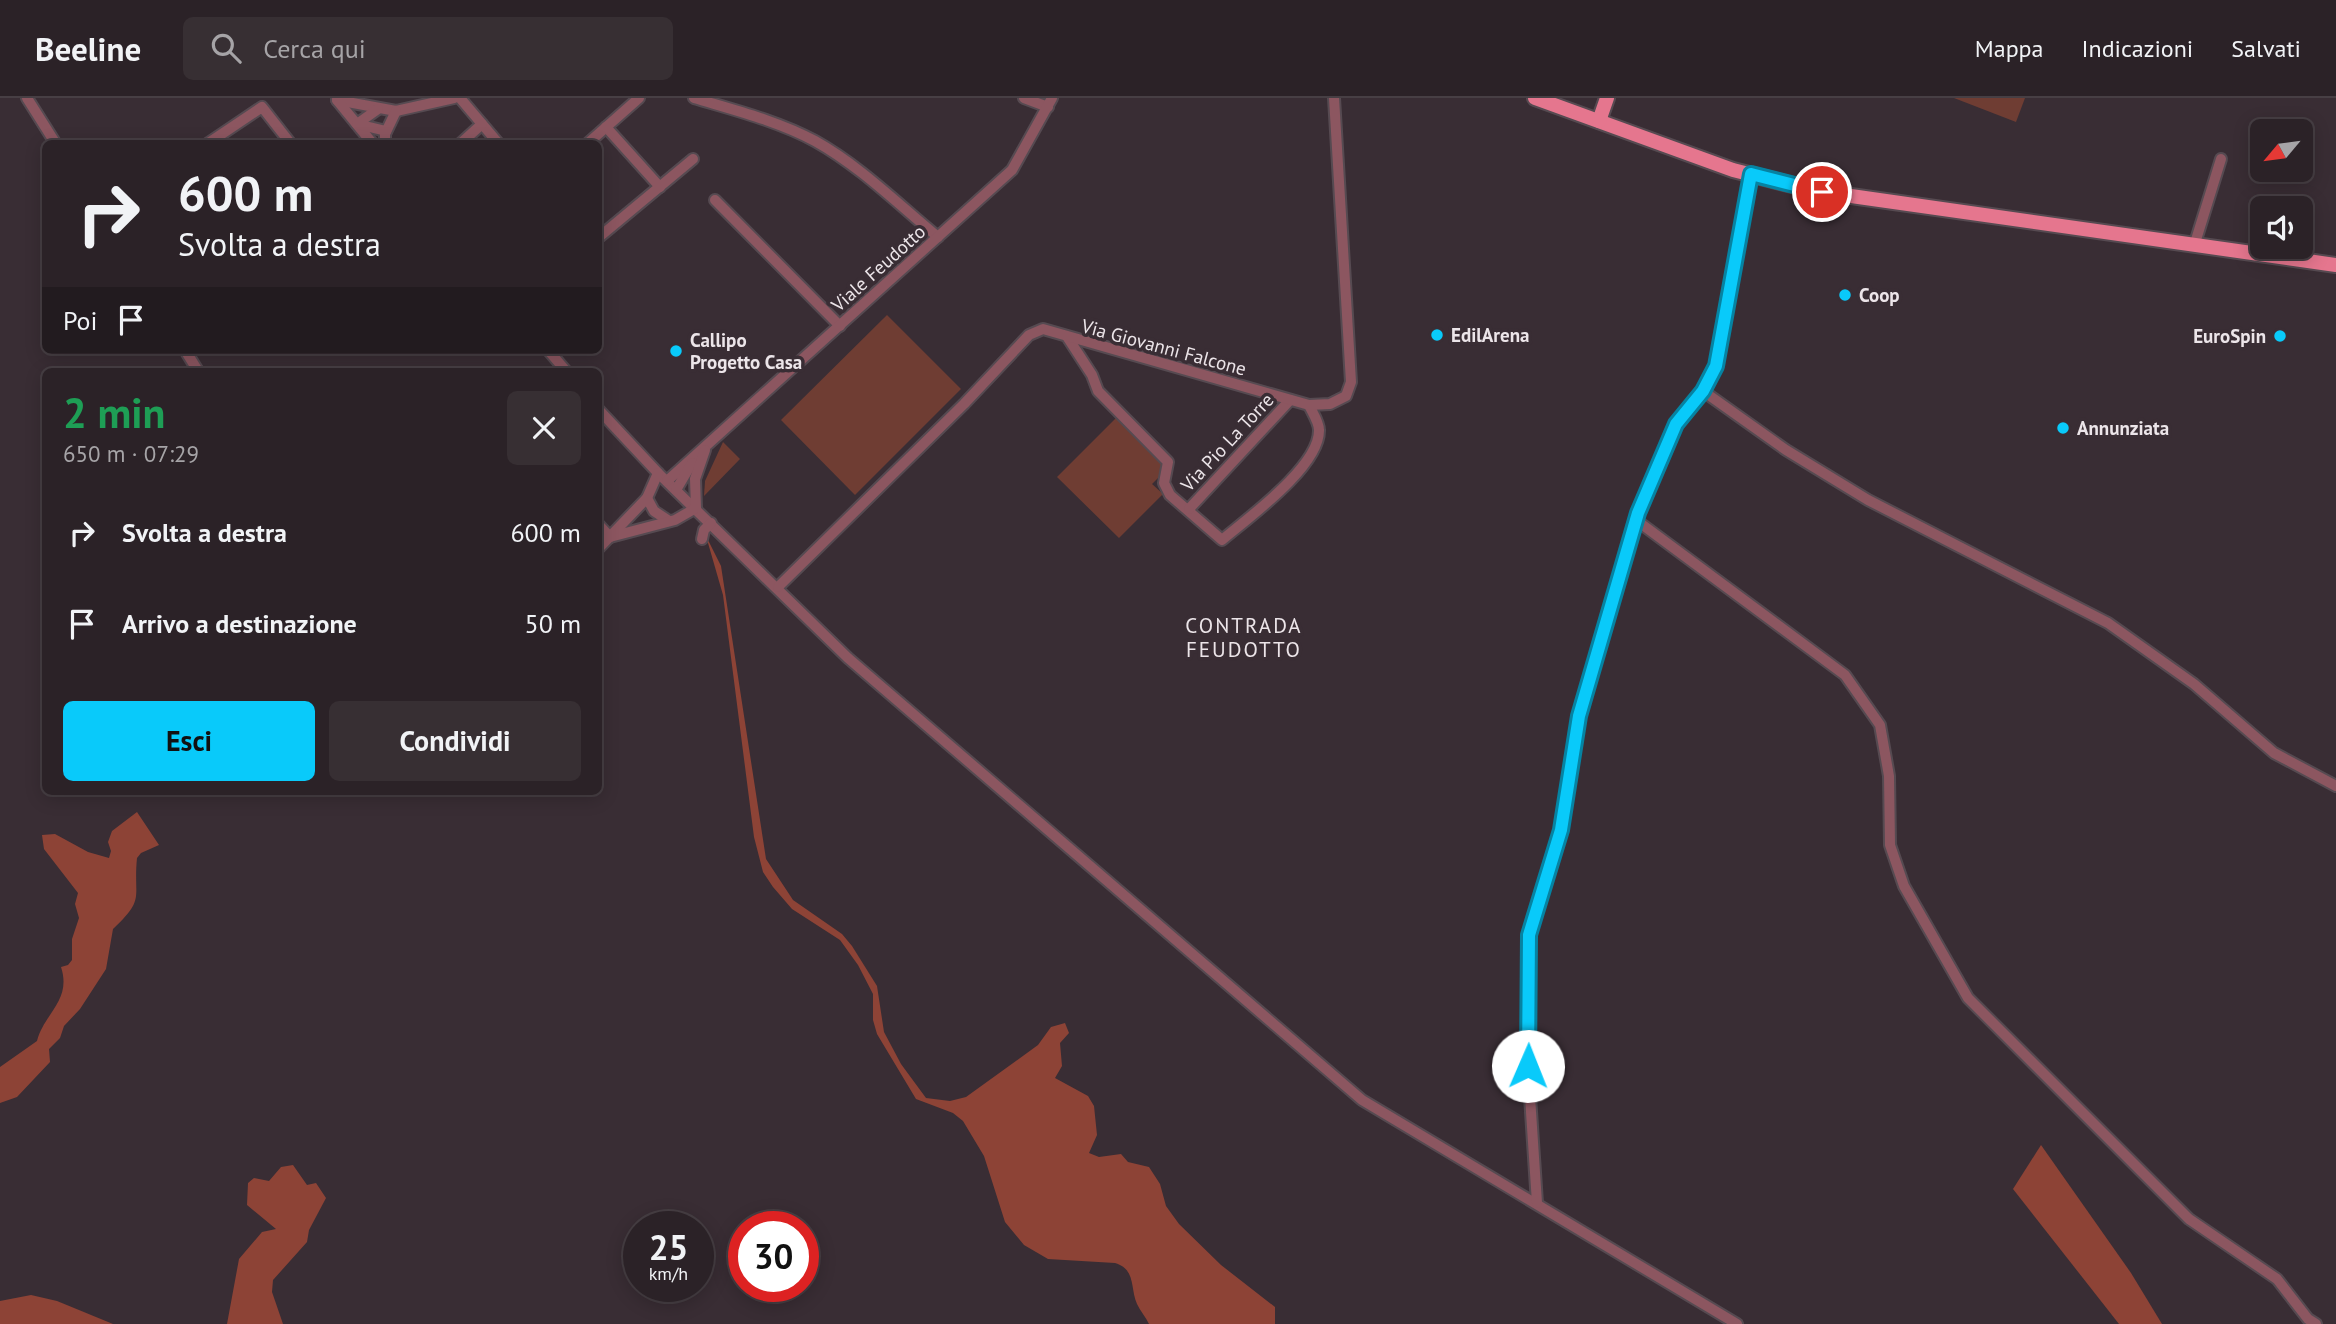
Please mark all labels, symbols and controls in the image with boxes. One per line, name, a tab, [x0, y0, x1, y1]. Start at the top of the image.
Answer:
search box	[183, 17, 673, 80]
text: Beeline	[35, 27, 141, 70]
icon: search	[207, 29, 245, 67]
text: Cerca qui	[263, 32, 366, 65]
text: Mappa	[1975, 33, 2044, 64]
text: Indicazioni	[2082, 33, 2193, 64]
text: Salvati	[2231, 33, 2301, 64]
north arrow	[2250, 119, 2314, 182]
map controls	[2250, 119, 2313, 259]
text: 600 m	[178, 161, 313, 225]
pin	[1792, 162, 1852, 222]
icon: right	[63, 168, 154, 259]
icon: arrive	[1803, 173, 1841, 211]
button: sound	[2250, 196, 2313, 259]
street label: Viale Feudotto	[825, 219, 930, 317]
text: Svolta a destra	[178, 223, 381, 265]
place label: Coop	[1859, 283, 1900, 307]
marker: Coop	[1837, 287, 1853, 303]
icon: arrive	[112, 301, 150, 339]
text: Poi	[63, 304, 98, 337]
street label: Via Giovanni Falcone	[1078, 313, 1249, 381]
place label: EdilArena	[1451, 323, 1529, 347]
place label: EuroSpin	[2193, 324, 2266, 348]
marker: EdilArena	[1429, 327, 1445, 343]
place label: Callipo Progetto Casa	[690, 328, 802, 374]
marker: EuroSpin	[2272, 328, 2288, 344]
marker: Callipo Progetto Casa	[668, 343, 684, 359]
text: 2 min	[63, 385, 165, 440]
street label: Via Pio La Torre	[1175, 388, 1279, 497]
button: close	[507, 391, 581, 465]
place label: Annunziata	[2077, 416, 2169, 440]
marker: Annunziata	[2055, 420, 2071, 436]
text: 650 m · 07:29	[63, 439, 199, 468]
icon: right	[63, 514, 101, 552]
text: Svolta a destra	[122, 516, 287, 549]
text: 600 m	[510, 516, 581, 549]
icon: arrive	[63, 605, 101, 643]
text: Arrivo a destinazione	[122, 607, 357, 640]
text: 50 m	[525, 607, 581, 640]
district label: CONTRADA FEUDOTTO	[1185, 612, 1303, 663]
button: Esci	[63, 701, 315, 781]
button: Condividi	[329, 701, 581, 781]
position arrow	[1491, 1029, 1565, 1103]
speed limit sign: 30	[728, 1211, 819, 1302]
text: 25	[649, 1224, 688, 1270]
text: km/h	[649, 1262, 688, 1285]

